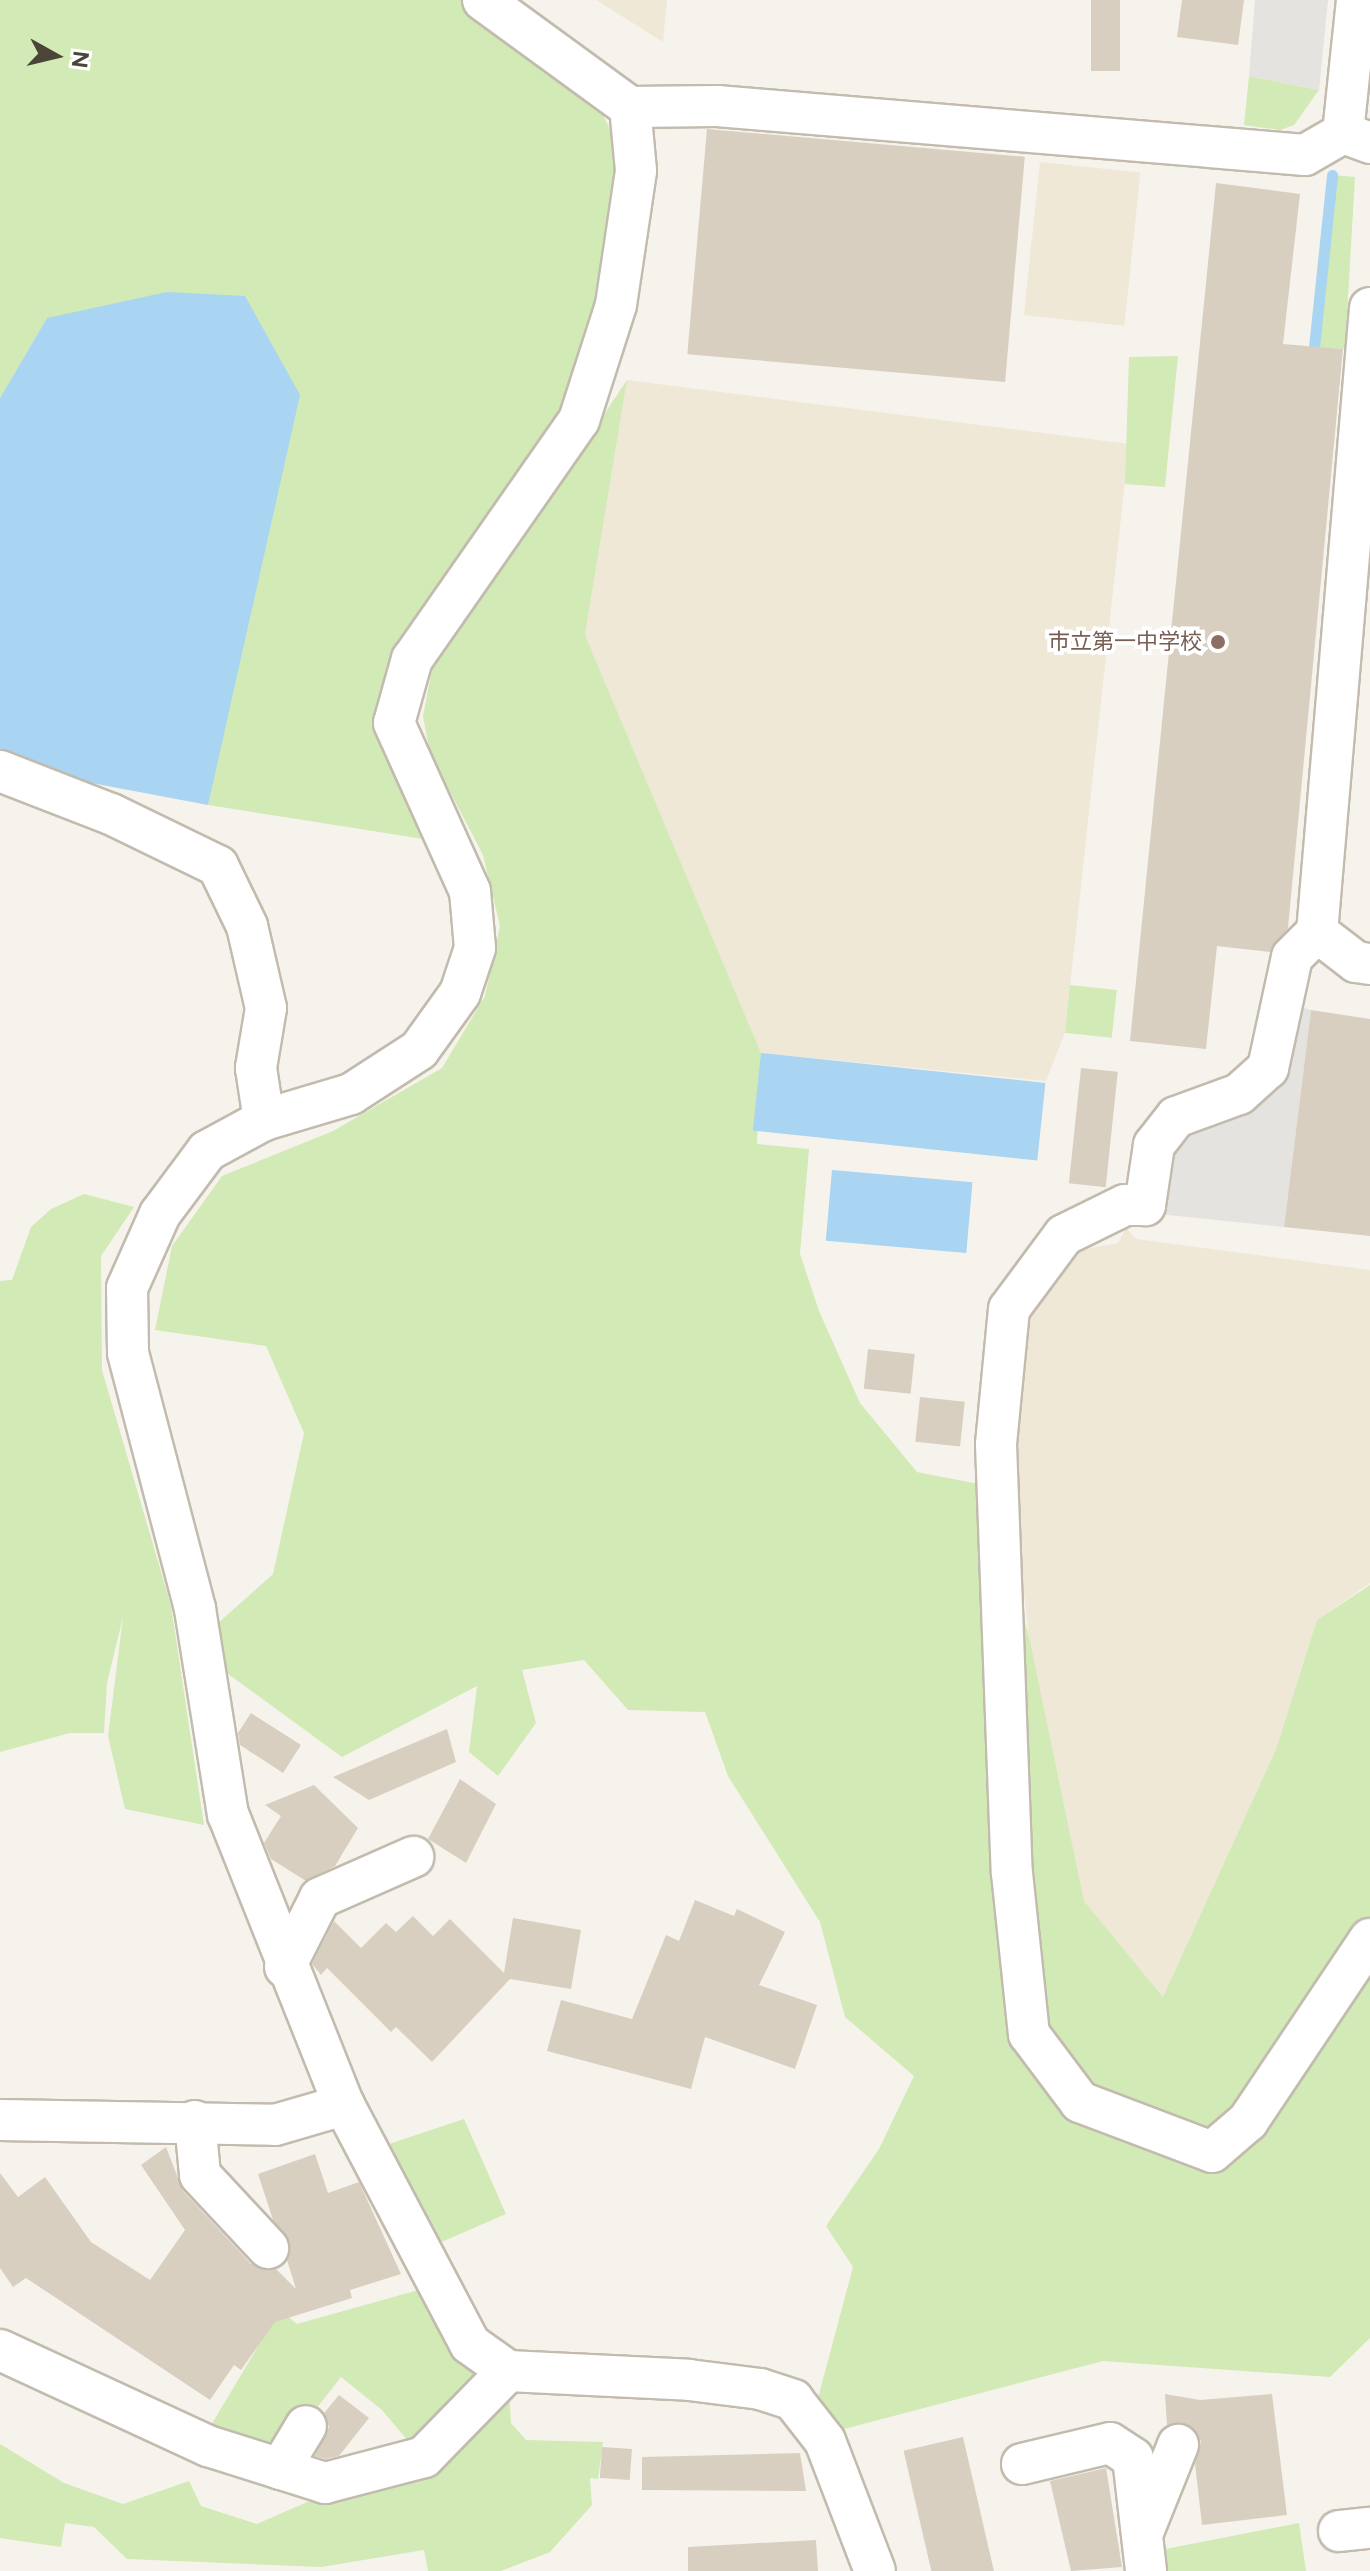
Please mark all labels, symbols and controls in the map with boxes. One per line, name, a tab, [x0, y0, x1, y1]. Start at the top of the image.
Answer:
north arrow	[16, 16, 96, 96]
text: N	[66, 49, 95, 70]
place label: 市立第一中学校	[1048, 629, 1202, 655]
marker: 市立第一中学校	[1209, 633, 1227, 651]

